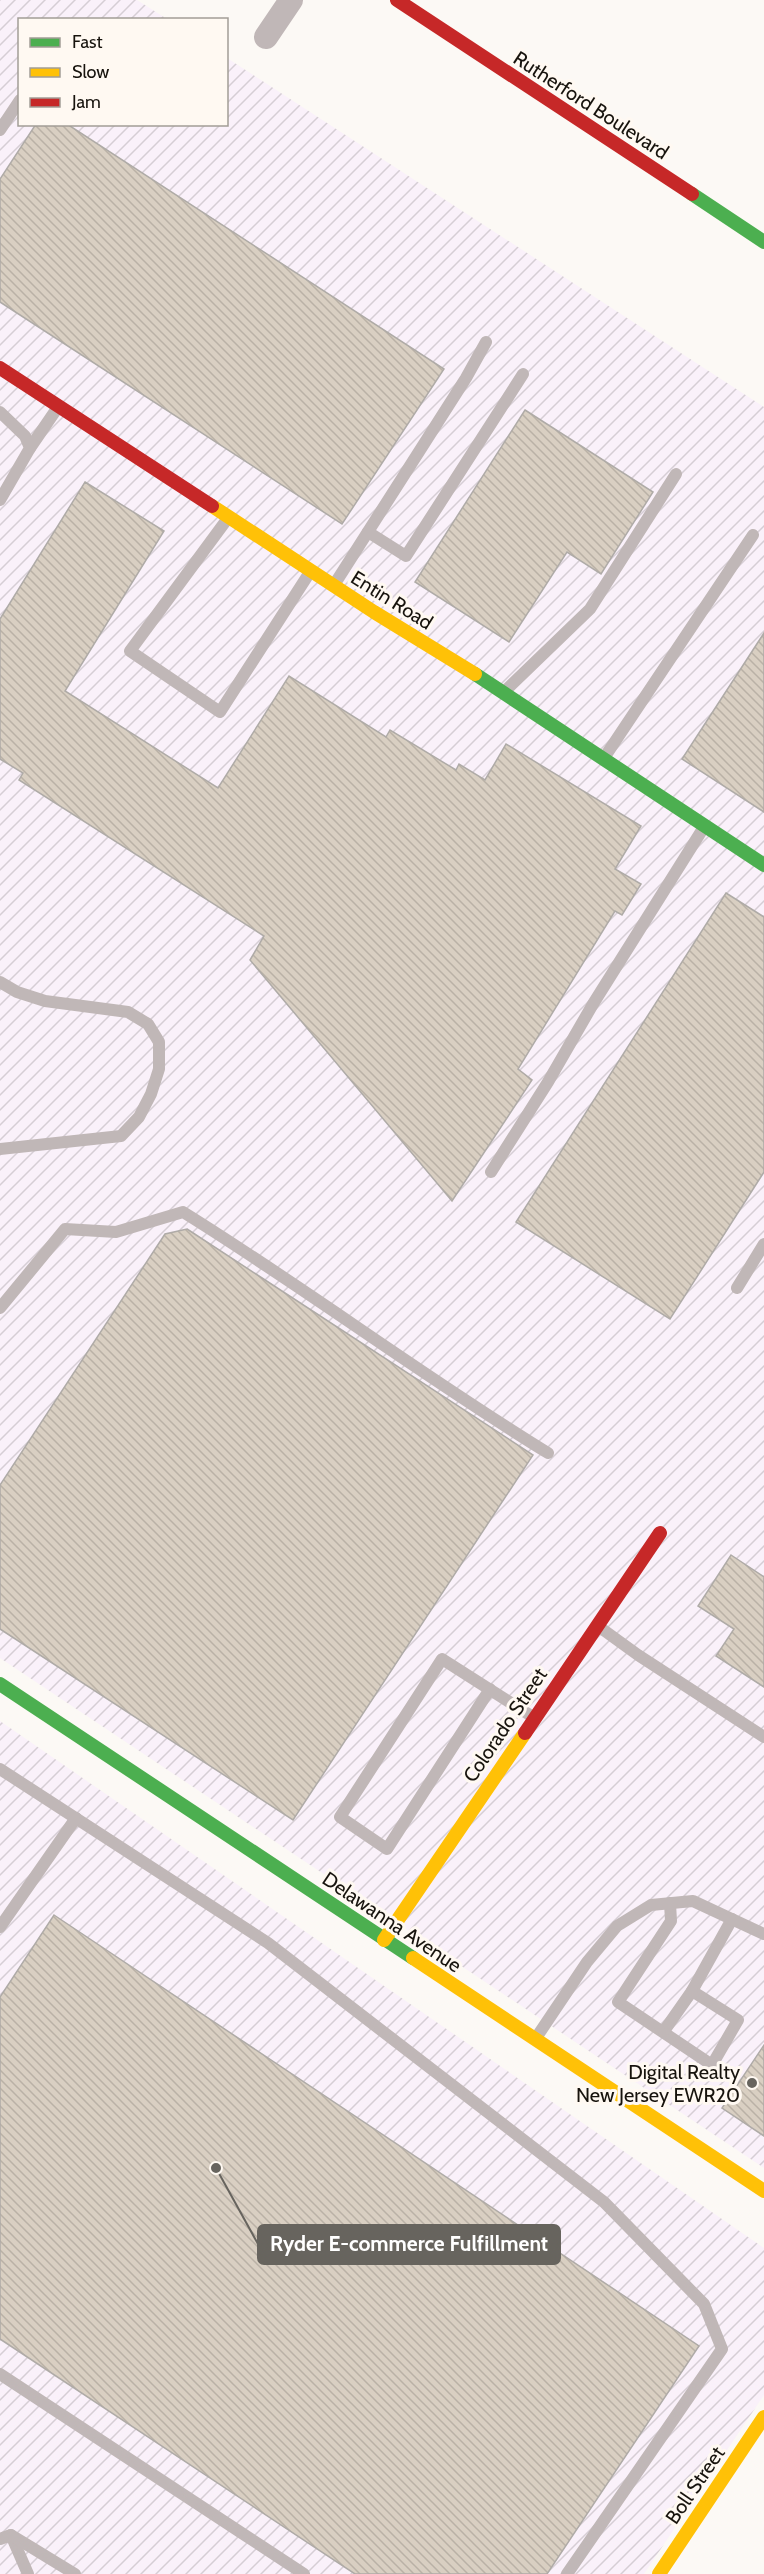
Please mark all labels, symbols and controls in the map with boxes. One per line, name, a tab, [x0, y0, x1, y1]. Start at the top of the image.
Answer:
legend	[18, 18, 228, 126]
text: Fast	[72, 31, 103, 53]
street label: Rutherford Boulevard	[509, 46, 673, 164]
text: Slow	[72, 61, 109, 83]
text: Jam	[71, 91, 101, 113]
street label: Entin Road	[347, 565, 437, 635]
street label: Colorado Street	[458, 1663, 552, 1787]
street label: Delawanna Avenue	[318, 1867, 466, 1977]
place label: Digital Realty New Jersey EWR20	[576, 2060, 740, 2107]
marker: Digital Realty New Jersey EWR20	[745, 2076, 759, 2090]
callout: Ryder E-commerce Fulfillment	[258, 2225, 560, 2264]
text: Ryder E-commerce Fulfillment	[270, 2231, 548, 2256]
street label: Boll Street	[660, 2441, 730, 2528]

